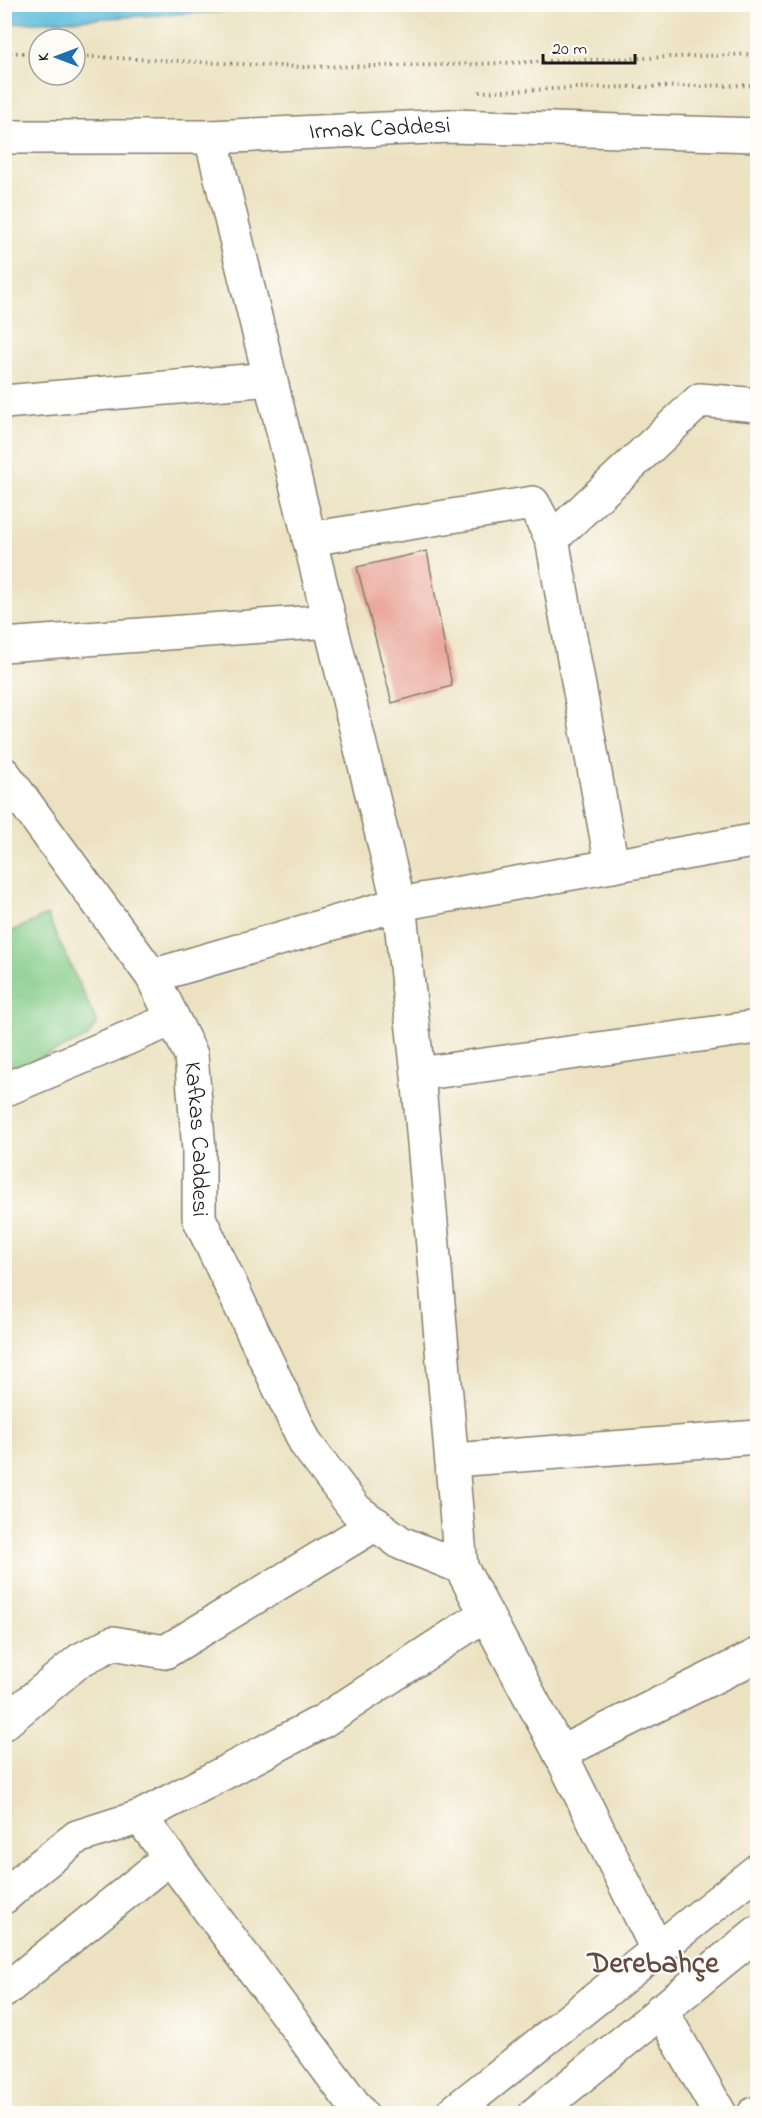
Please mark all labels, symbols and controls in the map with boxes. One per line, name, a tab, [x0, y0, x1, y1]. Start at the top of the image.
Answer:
north arrow	[27, 27, 87, 87]
scale bar	[543, 27, 634, 65]
text: 20 m	[552, 37, 587, 63]
text: K	[32, 52, 56, 61]
street label: Irmak Caddesi	[308, 109, 451, 150]
street label: Kafkas Caddesi	[174, 1060, 217, 1217]
district label: Derebahçe	[585, 1943, 720, 1987]

